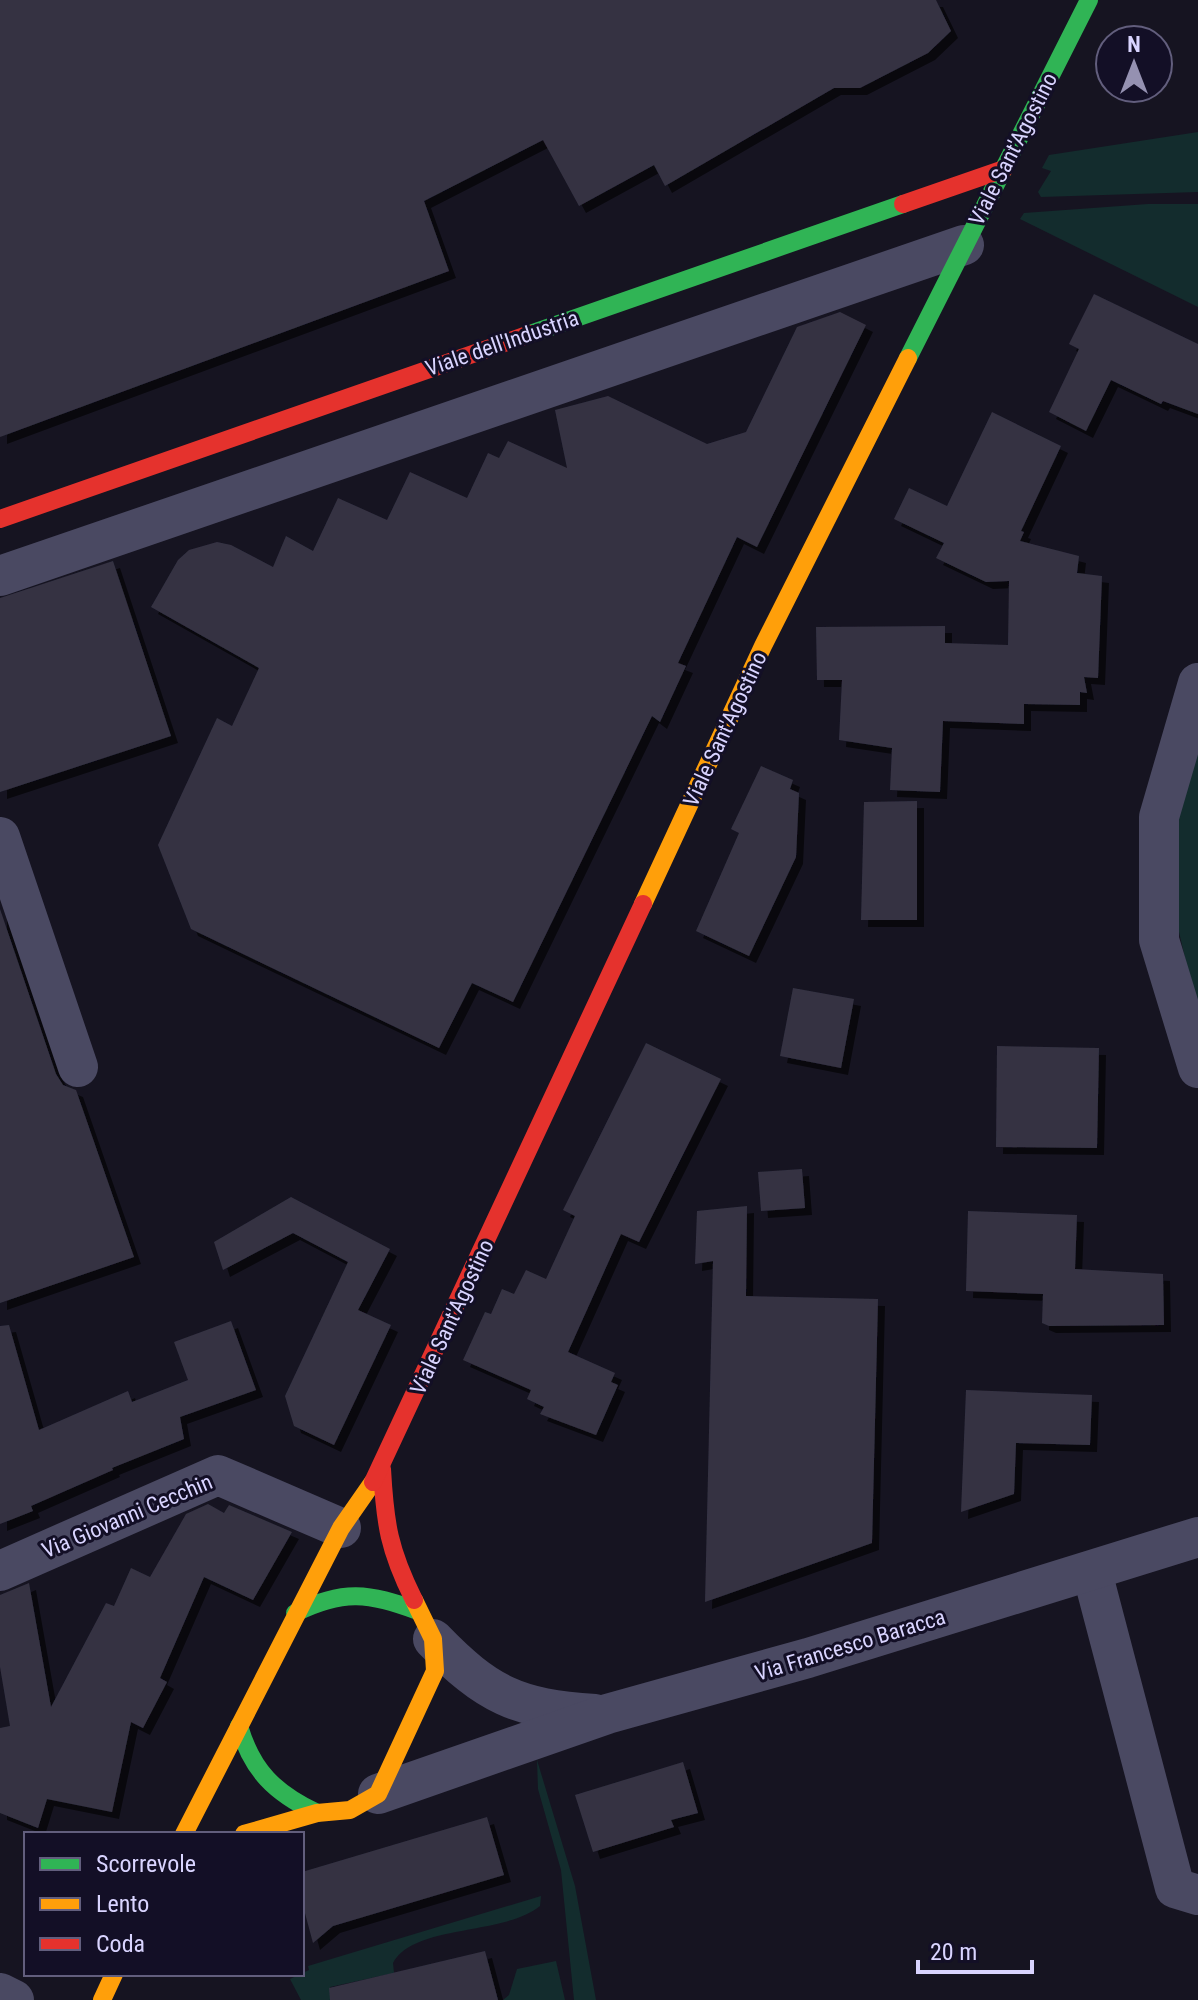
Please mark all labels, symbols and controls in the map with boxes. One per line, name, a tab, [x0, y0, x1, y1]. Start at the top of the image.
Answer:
north arrow	[1094, 24, 1174, 104]
text: N	[1127, 32, 1141, 57]
street label: Viale Sant'Agostino	[964, 69, 1062, 229]
street label: Viale dell'Industria	[422, 305, 582, 381]
street label: Viale Sant'Agostino	[678, 648, 772, 810]
street label: Viale Sant'Agostino	[405, 1236, 499, 1398]
street label: Via Giovanni Cecchin	[38, 1469, 216, 1563]
street label: Via Francesco Baracca	[752, 1604, 948, 1686]
legend	[24, 1832, 304, 1976]
text: Scorrevole	[96, 1850, 196, 1878]
text: Lento	[96, 1890, 149, 1918]
scale bar	[918, 1924, 1032, 1974]
text: Coda	[96, 1930, 145, 1958]
text: 20 m	[930, 1938, 977, 1966]

